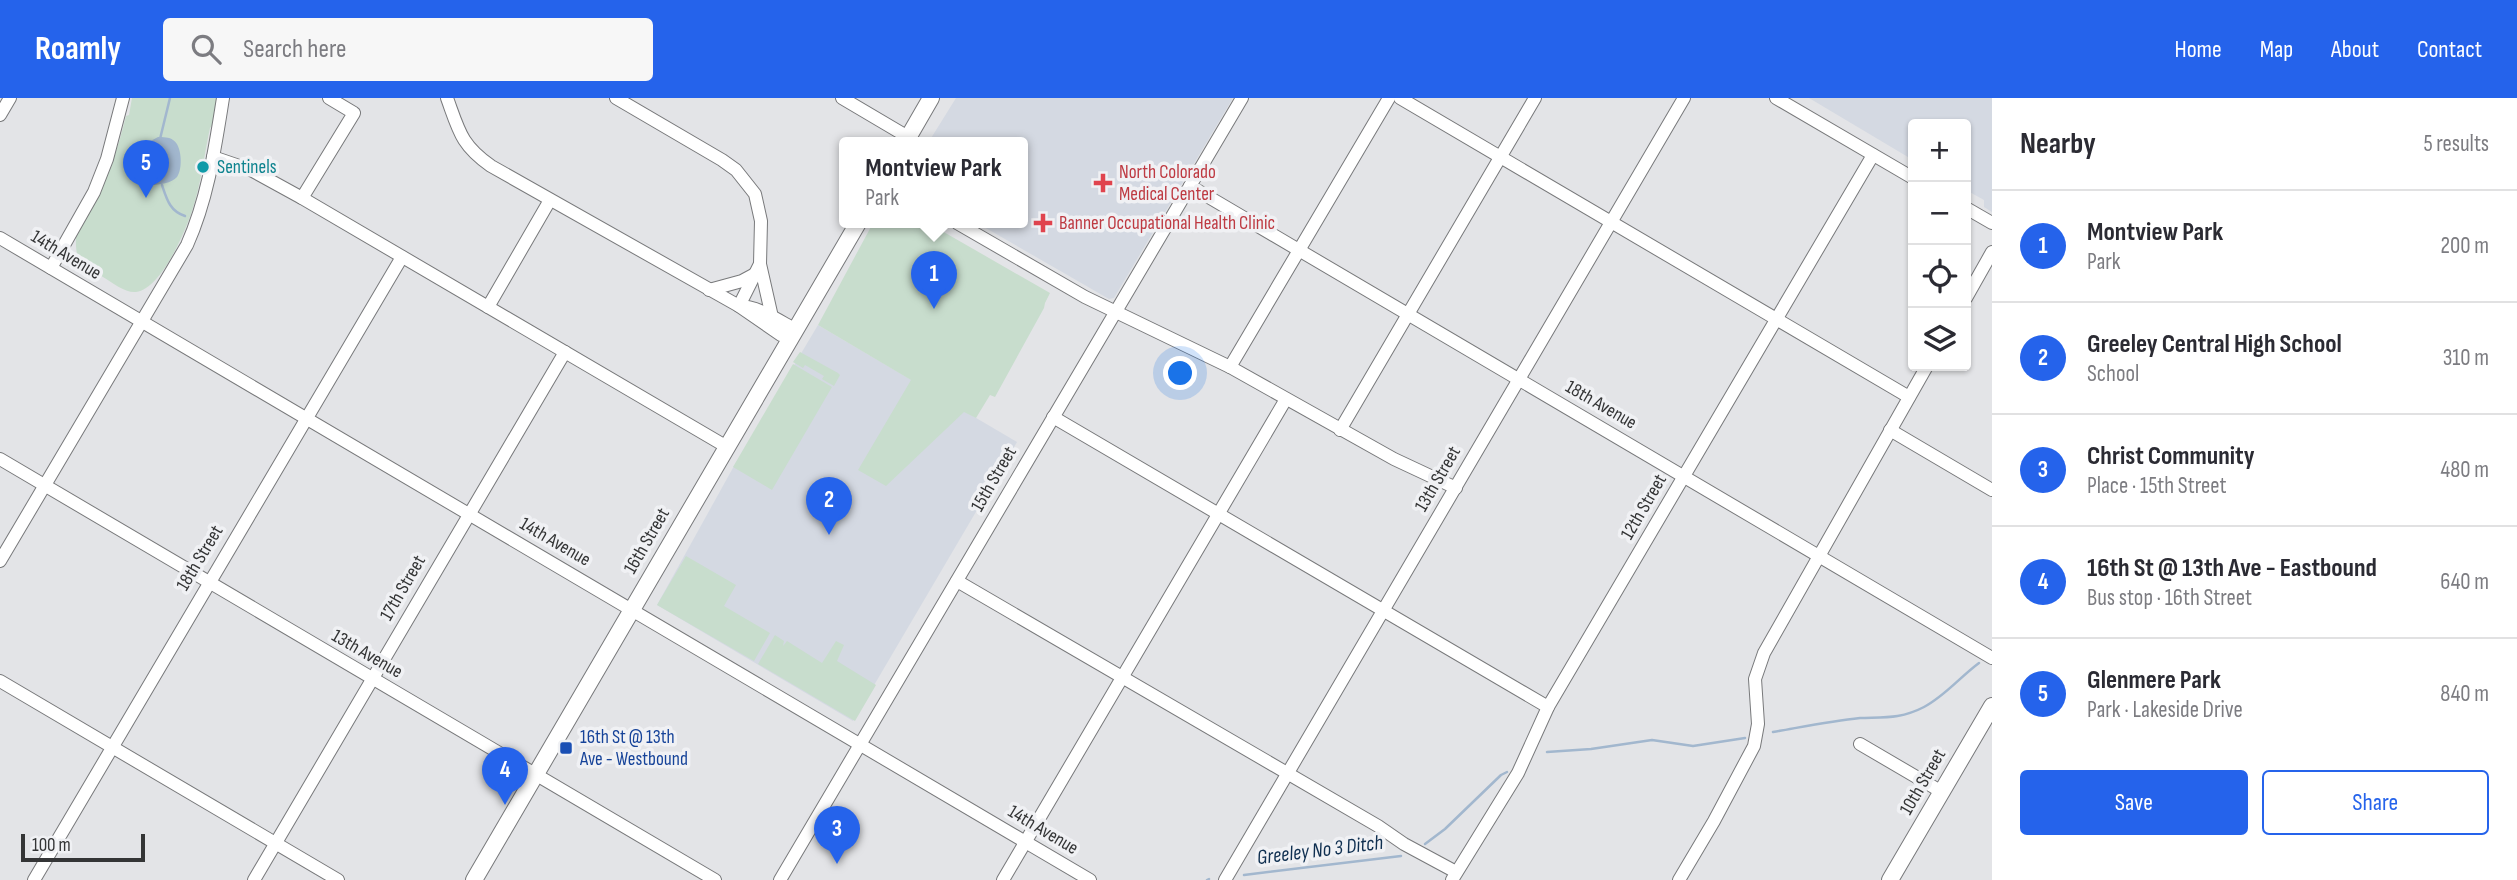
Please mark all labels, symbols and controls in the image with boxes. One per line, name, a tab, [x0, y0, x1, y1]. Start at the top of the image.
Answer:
search box	[163, 18, 653, 81]
text: Roamly	[35, 29, 121, 69]
icon: search	[187, 30, 225, 68]
text: Search here	[243, 34, 346, 65]
text: Home	[2174, 35, 2222, 64]
text: Map	[2260, 35, 2293, 64]
text: About	[2331, 35, 2379, 64]
text: Contact	[2417, 35, 2482, 64]
map controls	[1908, 119, 1971, 371]
button: +	[1908, 119, 1971, 182]
text: Nearby	[2020, 126, 2096, 162]
text: 5 results	[2423, 130, 2489, 158]
popup	[839, 137, 1028, 228]
pin: 5	[123, 140, 169, 198]
text: Montview Park	[865, 153, 1002, 184]
place label: Sentinels	[217, 156, 277, 179]
marker: Sentinels	[195, 159, 211, 175]
place label: North Colorado Medical Center	[1119, 161, 1216, 206]
marker: North Colorado Medical Center	[1093, 173, 1113, 193]
button: −	[1908, 182, 1971, 245]
text: Park	[865, 184, 899, 212]
place label: Banner Occupational Health Clinic	[1059, 212, 1275, 235]
marker: Banner Occupational Health Clinic	[1033, 213, 1053, 233]
text: Montview Park	[2087, 217, 2223, 248]
street label: 14th Avenue	[27, 225, 105, 285]
text: 1	[2038, 232, 2048, 260]
text: 200 m	[2441, 232, 2489, 260]
button: locate	[1908, 245, 1971, 308]
text: Park	[2087, 248, 2121, 276]
pin: 1	[911, 251, 957, 309]
button: layers	[1908, 308, 1971, 371]
text: Greeley Central High School	[2087, 329, 2342, 360]
text: 2	[2038, 344, 2048, 372]
text: 310 m	[2443, 344, 2489, 372]
your location	[1163, 356, 1197, 390]
text: School	[2087, 360, 2139, 388]
street label: 18th Avenue	[1561, 375, 1641, 435]
text: Christ Community	[2087, 441, 2255, 472]
street label: 15th Street	[966, 442, 1022, 516]
street label: 13th Street	[1410, 442, 1466, 516]
text: 3	[2038, 456, 2048, 484]
text: 480 m	[2441, 456, 2489, 484]
street label: 12th Street	[1616, 470, 1672, 544]
text: Place · 15th Street	[2087, 472, 2226, 500]
pin: 2	[806, 477, 852, 535]
street label: 16th Street	[619, 504, 675, 578]
street label: 14th Avenue	[515, 513, 595, 571]
street label: 18th Street	[172, 521, 229, 595]
street label: 17th Street	[375, 551, 431, 625]
text: 16th St @ 13th Ave - Eastbound	[2087, 553, 2377, 584]
text: 4	[2038, 568, 2048, 596]
text: 640 m	[2440, 568, 2489, 596]
text: Bus stop · 16th Street	[2087, 584, 2252, 612]
street label: 13th Avenue	[327, 625, 407, 683]
text: Glenmere Park	[2087, 665, 2221, 696]
text: 5	[2038, 680, 2048, 708]
text: 840 m	[2440, 680, 2489, 708]
text: Park · Lakeside Drive	[2087, 696, 2243, 724]
place label: 16th St @ 13th Ave - Westbound	[579, 726, 688, 771]
marker: 16th St @ 13th Ave - Westbound	[558, 740, 574, 756]
street label: 10th Street	[1895, 745, 1951, 819]
pin: 4	[482, 747, 528, 805]
button: Save	[2020, 770, 2248, 835]
button: Share	[2262, 770, 2489, 835]
street label: 14th Avenue	[1004, 800, 1082, 860]
pin: 3	[814, 806, 860, 864]
water label: Greeley No 3 Ditch	[1256, 830, 1385, 870]
scale bar	[21, 831, 145, 863]
text: 100 m	[32, 834, 71, 857]

